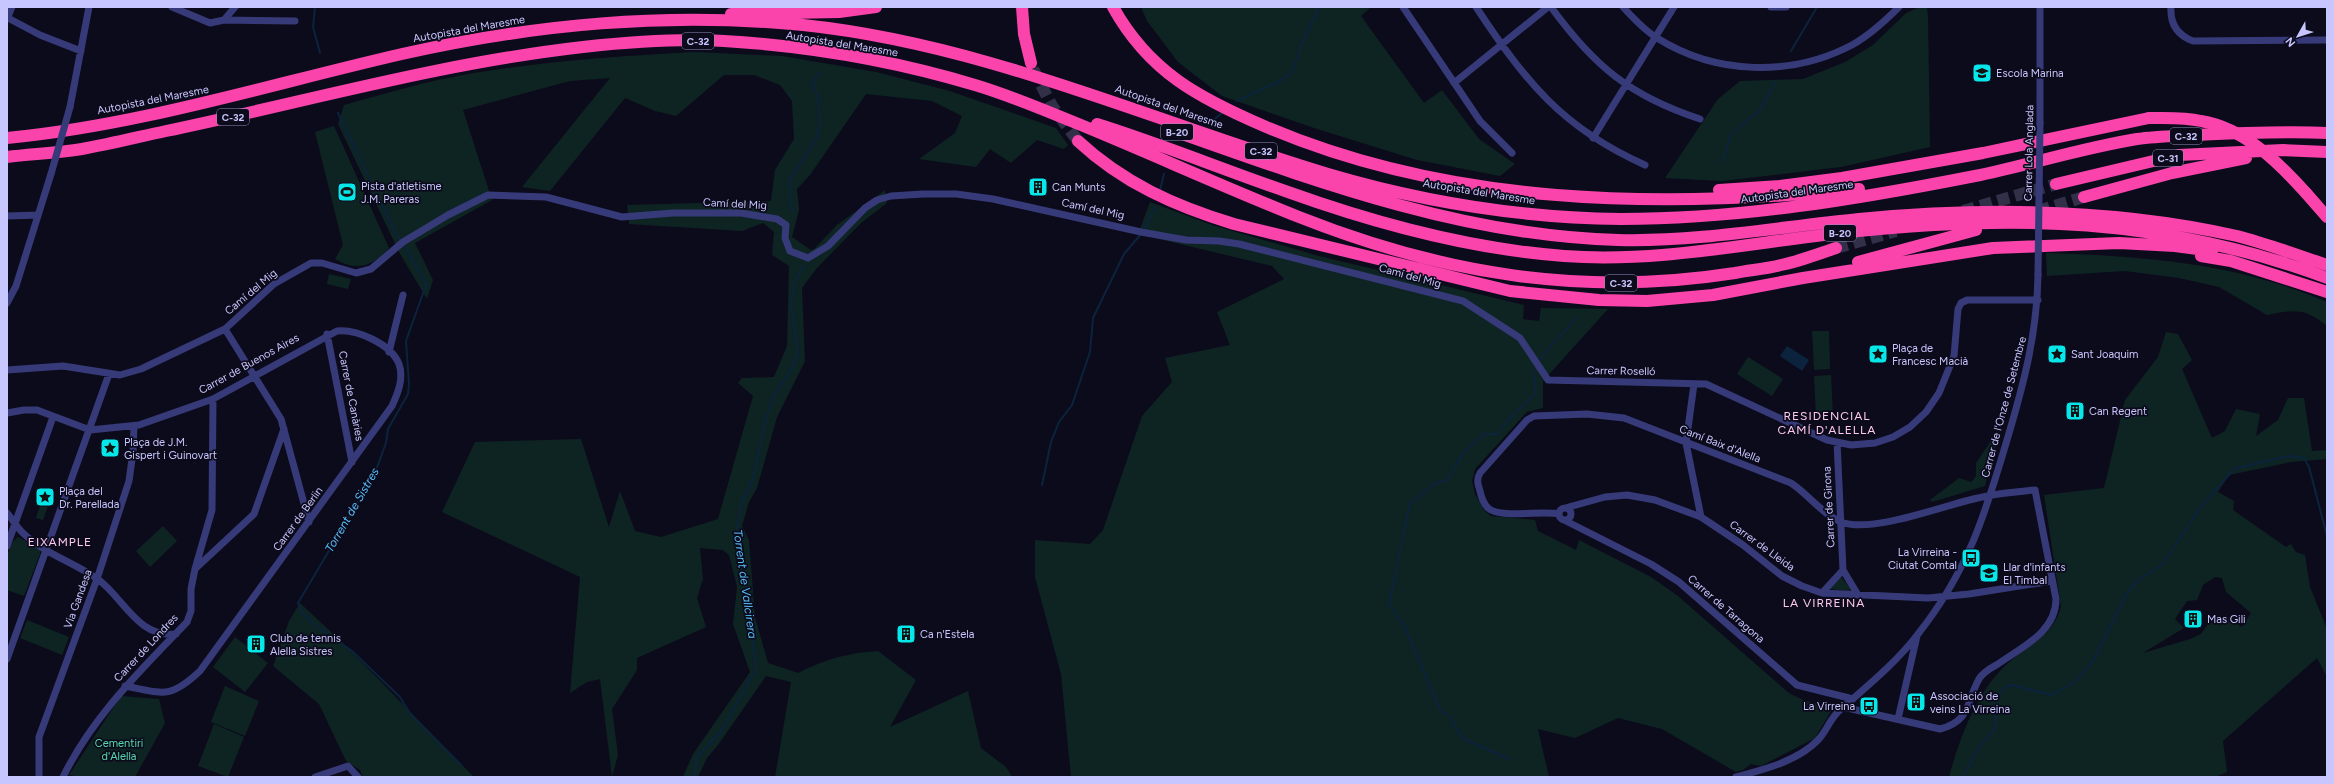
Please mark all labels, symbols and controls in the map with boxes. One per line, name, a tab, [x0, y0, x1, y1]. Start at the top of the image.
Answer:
street label: Autopista del Maresme	[412, 13, 526, 45]
north arrow	[2278, 16, 2318, 56]
street label: Autopista del Maresme	[785, 29, 899, 59]
road number: C-32	[682, 33, 714, 49]
text: N	[2283, 35, 2298, 49]
school or university icon: Escola Marina	[1971, 62, 1993, 84]
place label: Escola Marina	[1996, 67, 2064, 80]
street label: Autopista del Maresme	[1113, 82, 1225, 132]
street label: Autopista del Maresme	[96, 83, 210, 117]
street label: Carrer Lola Anglada	[2022, 105, 2036, 201]
road number: C-32	[217, 109, 249, 125]
road number: B-20	[1161, 124, 1193, 140]
road number: C-32	[2170, 128, 2202, 144]
road number: C-32	[1245, 143, 1277, 159]
road number: C-31	[2153, 150, 2183, 166]
building icon: Can Munts	[1027, 176, 1049, 198]
street label: Autopista del Maresme	[1422, 177, 1536, 207]
street label: Autopista del Maresme	[1740, 178, 1854, 206]
place label: Pista d'atletisme J.M. Pareras	[361, 180, 442, 206]
sports icon: Pista d'atletisme J.M. Pareras	[336, 181, 358, 203]
place label: Can Munts	[1052, 181, 1105, 194]
street label: Camí del Mig	[703, 196, 767, 212]
street label: Camí del Mig	[1060, 196, 1126, 222]
road number: B-20	[1824, 225, 1856, 241]
street label: Camí del Mig	[1377, 261, 1443, 291]
street label: Camí del Mig	[222, 266, 280, 318]
road number: C-32	[1605, 275, 1637, 291]
street label: Carrer de Buenos Aires	[197, 331, 301, 397]
street label: Carrer de l'Onze de Setembre	[1979, 335, 2029, 479]
place label: Plaça de Francesc Macià	[1892, 342, 1968, 368]
place icon: Plaça de Francesc Macià	[1867, 343, 1889, 365]
place icon: Sant Joaquim	[2046, 343, 2068, 365]
place label: Sant Joaquim	[2071, 348, 2138, 361]
street label: Carrer de Canàries	[336, 350, 366, 442]
street label: Carrer Roselló	[1586, 364, 1656, 378]
building icon: Can Regent	[2064, 400, 2086, 422]
place label: Can Regent	[2089, 405, 2147, 418]
district label: RESIDENCIAL CAMÍ D'ALELLA	[1778, 409, 1876, 437]
street label: Camí Baix d'Alella	[1678, 423, 1762, 465]
place label: Plaça de J.M. Gispert i Guinovart	[124, 436, 217, 462]
place icon: Plaça de J.M. Gispert i Guinovart	[99, 437, 121, 459]
water label: Torrent de Sistres	[322, 465, 382, 555]
street label: Carrer de Girona	[1820, 466, 1838, 548]
street label: Carrer de Berlin	[270, 484, 326, 554]
place label: Plaça del Dr. Parellada	[59, 485, 119, 511]
place icon: Plaça del Dr. Parellada	[34, 486, 56, 508]
street label: Carrer de Lleida	[1727, 518, 1797, 574]
water label: Torrent de Vallcirera	[730, 529, 760, 639]
district label: EIXAMPLE	[28, 535, 92, 549]
place label: La Virreina - Ciutat Comtal	[1888, 546, 1957, 572]
bus stop icon: La Virreina - Ciutat Comtal	[1960, 547, 1982, 569]
place label: Llar d'infants El Timbal	[2003, 561, 2066, 587]
school or university icon: Llar d'infants El Timbal	[1978, 562, 2000, 584]
street label: Via Gandesa	[61, 568, 95, 630]
street label: Carrer de Tarragona	[1685, 572, 1767, 646]
district label: LA VIRREINA	[1783, 596, 1865, 610]
building icon: Mas Gili	[2182, 608, 2204, 630]
street label: Carrer de Londres	[111, 611, 181, 685]
place label: Mas Gili	[2207, 613, 2246, 626]
building icon: Ca n'Estela	[895, 623, 917, 645]
place label: Ca n'Estela	[920, 628, 974, 641]
place label: Club de tennis Alella Sistres	[270, 632, 341, 658]
building icon: Club de tennis Alella Sistres	[245, 633, 267, 655]
place label: Associació de veins La Virreina	[1930, 690, 2010, 716]
building icon: Associació de veins La Virreina	[1905, 691, 1927, 713]
bus stop icon: La Virreina	[1858, 695, 1880, 717]
place label: La Virreina	[1803, 700, 1855, 713]
park label: Cementiri d'Alella	[95, 737, 143, 763]

